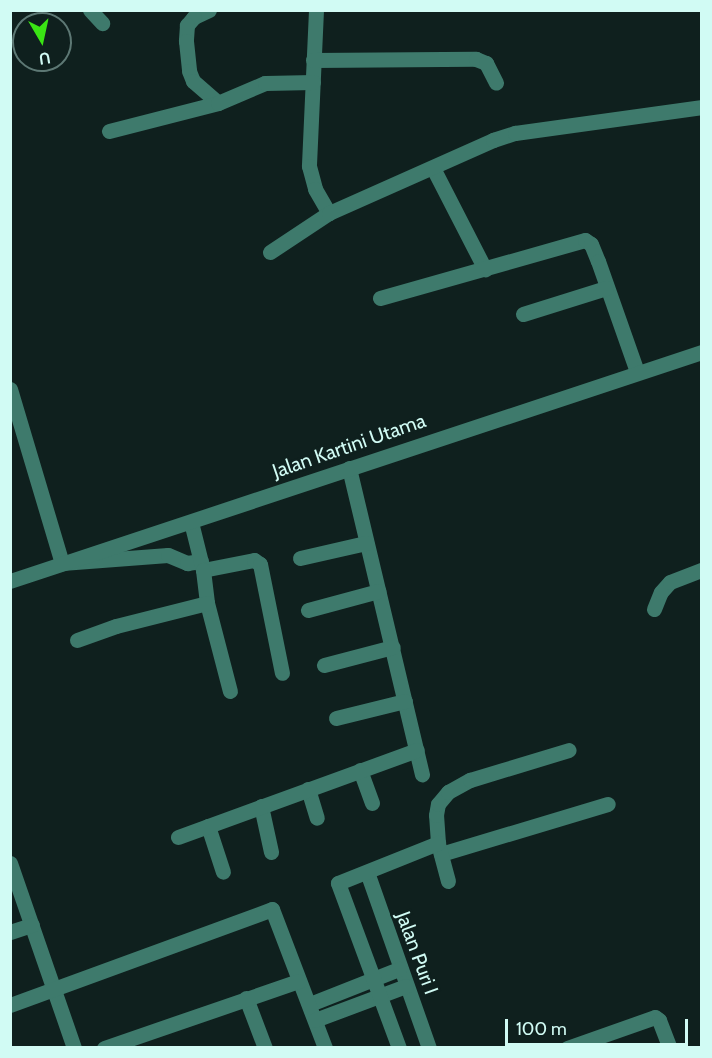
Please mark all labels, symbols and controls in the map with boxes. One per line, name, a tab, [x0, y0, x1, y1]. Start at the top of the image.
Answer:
north arrow	[12, 12, 72, 72]
text: U	[37, 48, 52, 69]
street label: Jalan Kartini Utama	[269, 409, 429, 483]
street label: Jalan Puri I	[391, 908, 443, 998]
scale bar	[508, 1007, 691, 1045]
text: 100 m	[516, 1018, 567, 1040]

